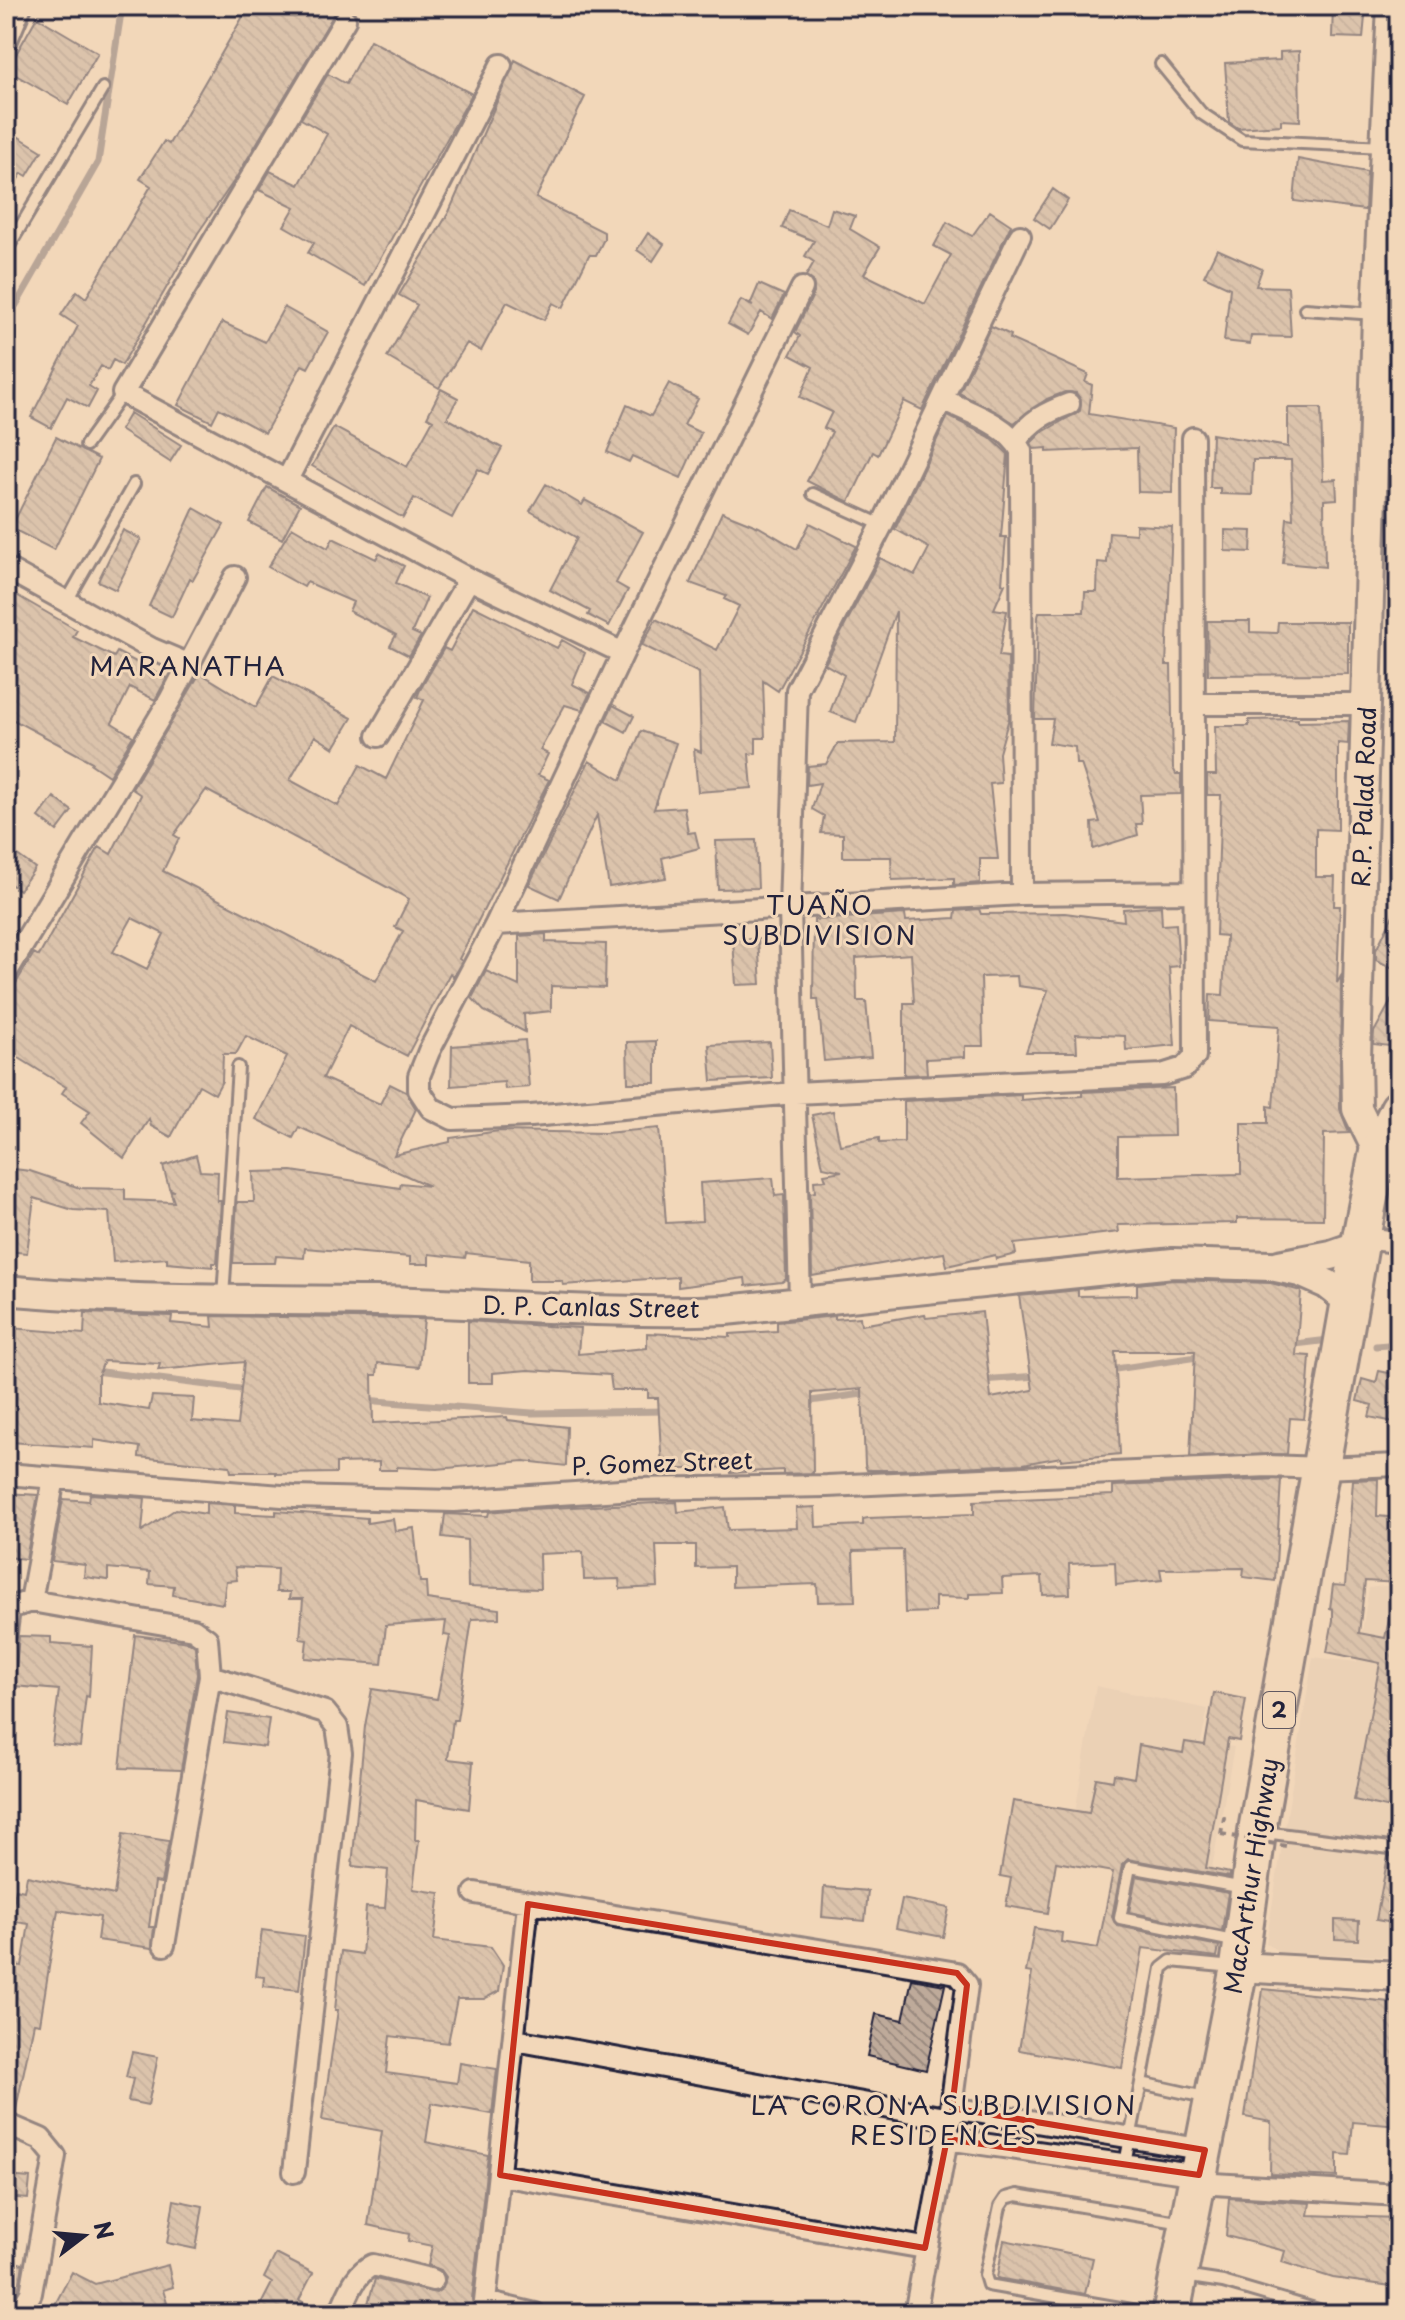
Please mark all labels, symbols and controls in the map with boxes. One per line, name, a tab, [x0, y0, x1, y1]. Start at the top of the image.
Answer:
district label: MARANATHA	[89, 646, 287, 685]
street label: R.P. Palad Road	[1342, 706, 1384, 888]
district label: TUAÑO SUBDIVISION	[722, 885, 918, 954]
street label: D. P. Canlas Street	[482, 1286, 700, 1326]
street label: P. Gomez Street	[571, 1441, 753, 1483]
road number: 2	[1263, 1692, 1295, 1728]
street label: MacArthur Highway	[1214, 1755, 1286, 1996]
district label: LA CORONA SUBDIVISION RESIDENCES	[751, 2085, 1137, 2154]
north arrow	[44, 2196, 124, 2276]
text: N	[86, 2217, 123, 2243]

